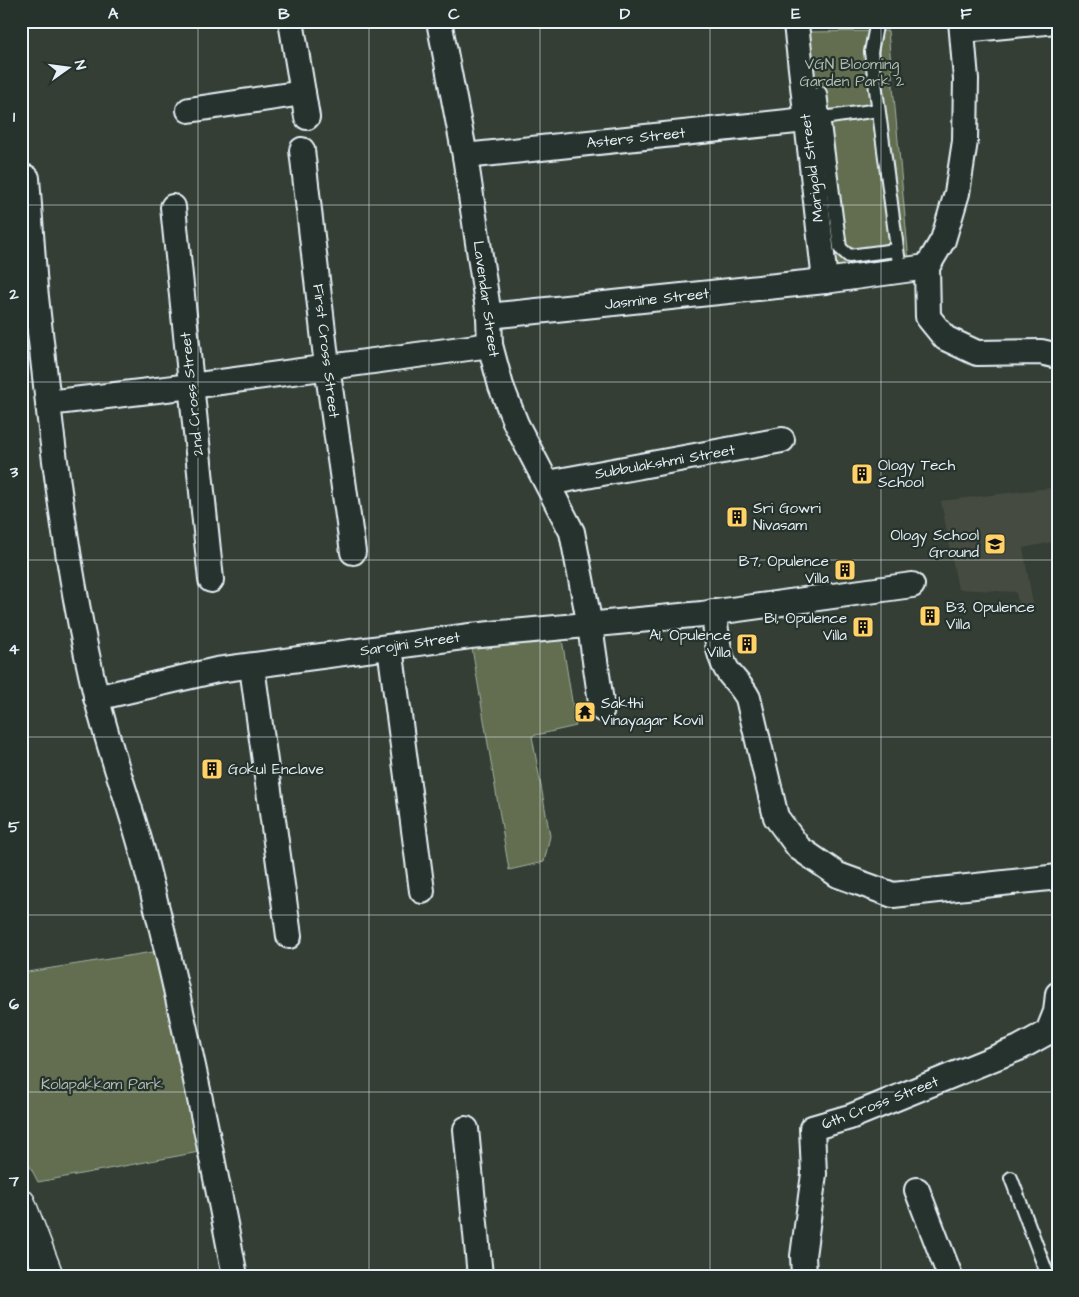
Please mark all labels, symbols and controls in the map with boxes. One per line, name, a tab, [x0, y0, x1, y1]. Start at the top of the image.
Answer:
text: A	[108, 3, 119, 25]
text: B	[278, 3, 290, 25]
text: C	[448, 3, 460, 25]
text: D	[620, 3, 631, 25]
text: E	[791, 3, 801, 25]
text: F	[960, 3, 972, 25]
north arrow	[42, 42, 92, 92]
park label: VGN Blooming Garden Park 2	[800, 54, 905, 92]
text: N	[69, 58, 90, 72]
text: 1	[13, 106, 16, 128]
street label: Marigold Street	[795, 112, 830, 223]
street label: Asters Street	[585, 122, 687, 154]
street label: Lavendar Street	[467, 239, 505, 359]
text: 2	[8, 283, 19, 305]
street label: First Cross Street	[307, 283, 345, 419]
street label: Jasmine Street	[604, 283, 710, 315]
street label: 2nd Cross Street	[175, 331, 209, 457]
street label: Subbulakshmi Street	[593, 439, 737, 485]
place label: Ology Tech School	[878, 455, 956, 493]
text: 3	[9, 461, 19, 483]
building icon: Ology Tech School	[850, 462, 874, 486]
place label: Sri Gowri Nivasam	[753, 498, 821, 536]
building icon: Sri Gowri Nivasam	[725, 505, 749, 529]
place label: Ology School Ground	[890, 525, 979, 563]
school or university icon: Ology School Ground	[983, 532, 1007, 556]
place label: B7, Opulence Villa	[739, 551, 829, 589]
building icon: B7, Opulence Villa	[833, 558, 857, 582]
place label: B3, Opulence Villa	[946, 597, 1035, 635]
building icon: B3, Opulence Villa	[918, 604, 942, 628]
place label: B1, Opulence Villa	[764, 608, 847, 646]
building icon: B1, Opulence Villa	[851, 615, 875, 639]
place label: A1, Opulence Villa	[649, 625, 731, 663]
street label: Sarojini Street	[359, 627, 461, 661]
building icon: A1, Opulence Villa	[735, 632, 759, 656]
text: 4	[9, 638, 20, 660]
place label: Sakthi Vinayagar Kovil	[601, 693, 703, 732]
temple icon: Sakthi Vinayagar Kovil	[573, 700, 597, 724]
building icon: Gokul Enclave	[200, 757, 224, 781]
place label: Gokul Enclave	[228, 759, 324, 780]
text: 5	[8, 816, 20, 838]
text: 6	[9, 993, 19, 1015]
street label: 6th Cross Street	[819, 1071, 941, 1135]
park label: Kolapakkam Park	[41, 1074, 163, 1095]
text: 7	[8, 1170, 19, 1192]

